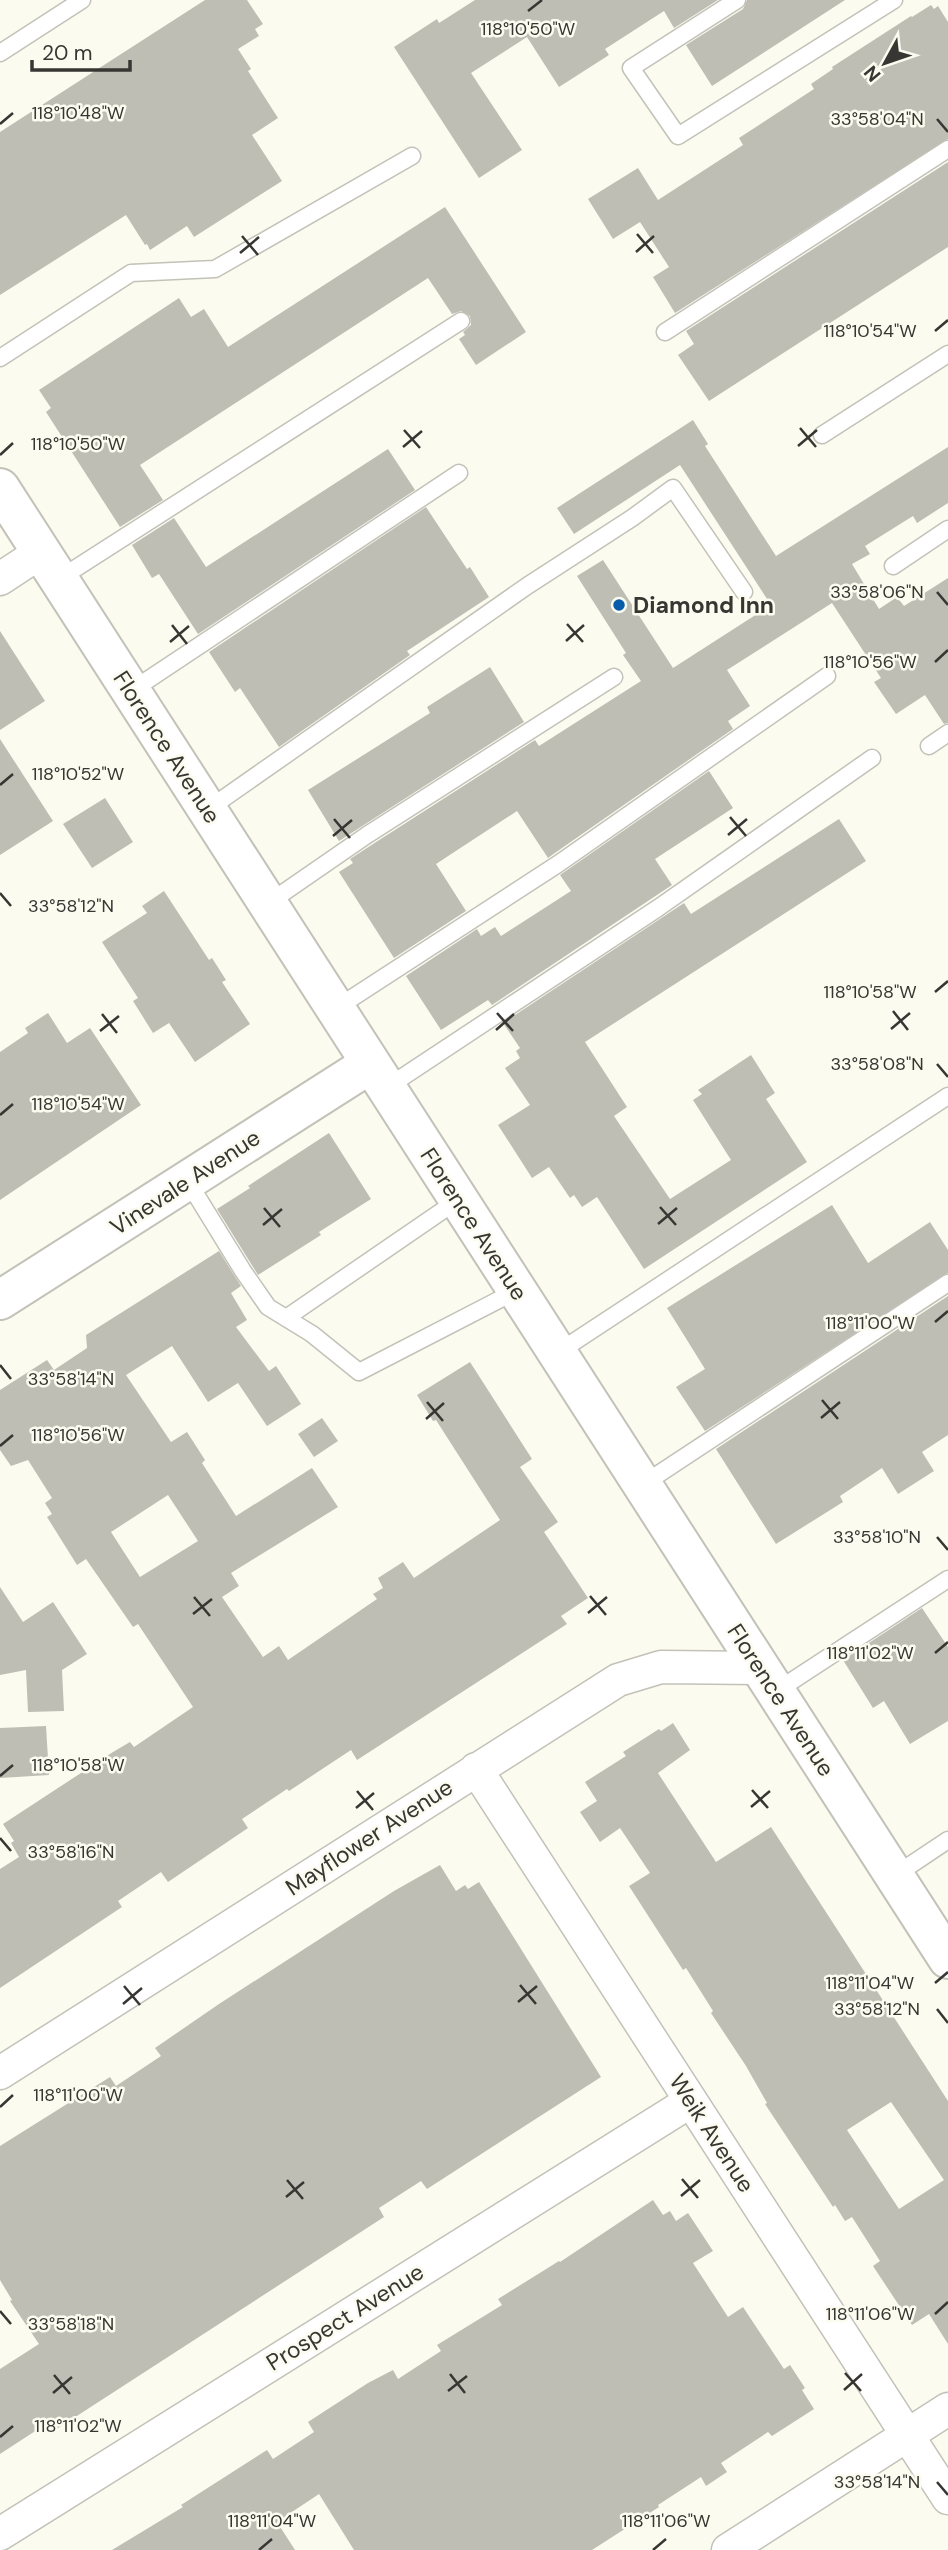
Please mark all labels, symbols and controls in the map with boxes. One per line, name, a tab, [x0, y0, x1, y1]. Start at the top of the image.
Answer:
text: 118°10'50"W	[481, 17, 575, 41]
scale bar	[32, 28, 130, 72]
north arrow	[850, 28, 920, 98]
text: 20 m	[42, 39, 93, 67]
text: N	[858, 60, 886, 87]
text: 118°10'48"W	[32, 101, 124, 125]
text: 33°58'04"N	[830, 107, 924, 131]
text: 118°10'54"W	[823, 319, 917, 343]
text: 118°10'50"W	[31, 432, 125, 456]
text: 33°58'06"N	[830, 580, 924, 604]
place label: Diamond Inn	[633, 590, 774, 620]
marker: Diamond Inn	[611, 597, 627, 613]
text: 118°10'56"W	[823, 650, 917, 674]
street label: Florence Avenue	[107, 665, 227, 829]
text: 118°10'52"W	[32, 762, 124, 786]
text: 33°58'12"N	[28, 894, 114, 918]
text: 118°10'58"W	[823, 980, 917, 1004]
text: 33°58'08"N	[830, 1052, 924, 1076]
text: 118°10'54"W	[31, 1092, 125, 1116]
street label: Vinevale Avenue	[104, 1122, 266, 1242]
street label: Florence Avenue	[414, 1142, 534, 1306]
text: 118°11'00"W	[825, 1311, 915, 1335]
text: 33°58'14"N	[28, 1367, 114, 1391]
text: 118°10'56"W	[31, 1423, 125, 1447]
text: 33°58'10"N	[833, 1525, 921, 1549]
street label: Florence Avenue	[721, 1618, 841, 1782]
text: 118°11'02"W	[826, 1641, 914, 1665]
text: 118°10'58"W	[31, 1753, 125, 1777]
street label: Mayflower Avenue	[280, 1772, 458, 1902]
text: 33°58'16"N	[28, 1840, 114, 1864]
text: 118°11'04"W	[826, 1971, 914, 1995]
text: 33°58'12"N	[834, 1997, 920, 2021]
street label: Weik Avenue	[663, 2068, 761, 2198]
text: 118°11'00"W	[33, 2083, 123, 2107]
street label: Prospect Avenue	[261, 2257, 429, 2377]
text: 118°11'06"W	[826, 2302, 914, 2326]
text: 33°58'18"N	[28, 2312, 114, 2336]
text: 118°11'02"W	[34, 2414, 122, 2438]
text: 33°58'14"N	[834, 2470, 920, 2494]
text: 118°11'04"W	[228, 2509, 316, 2533]
text: 118°11'06"W	[622, 2509, 710, 2533]

